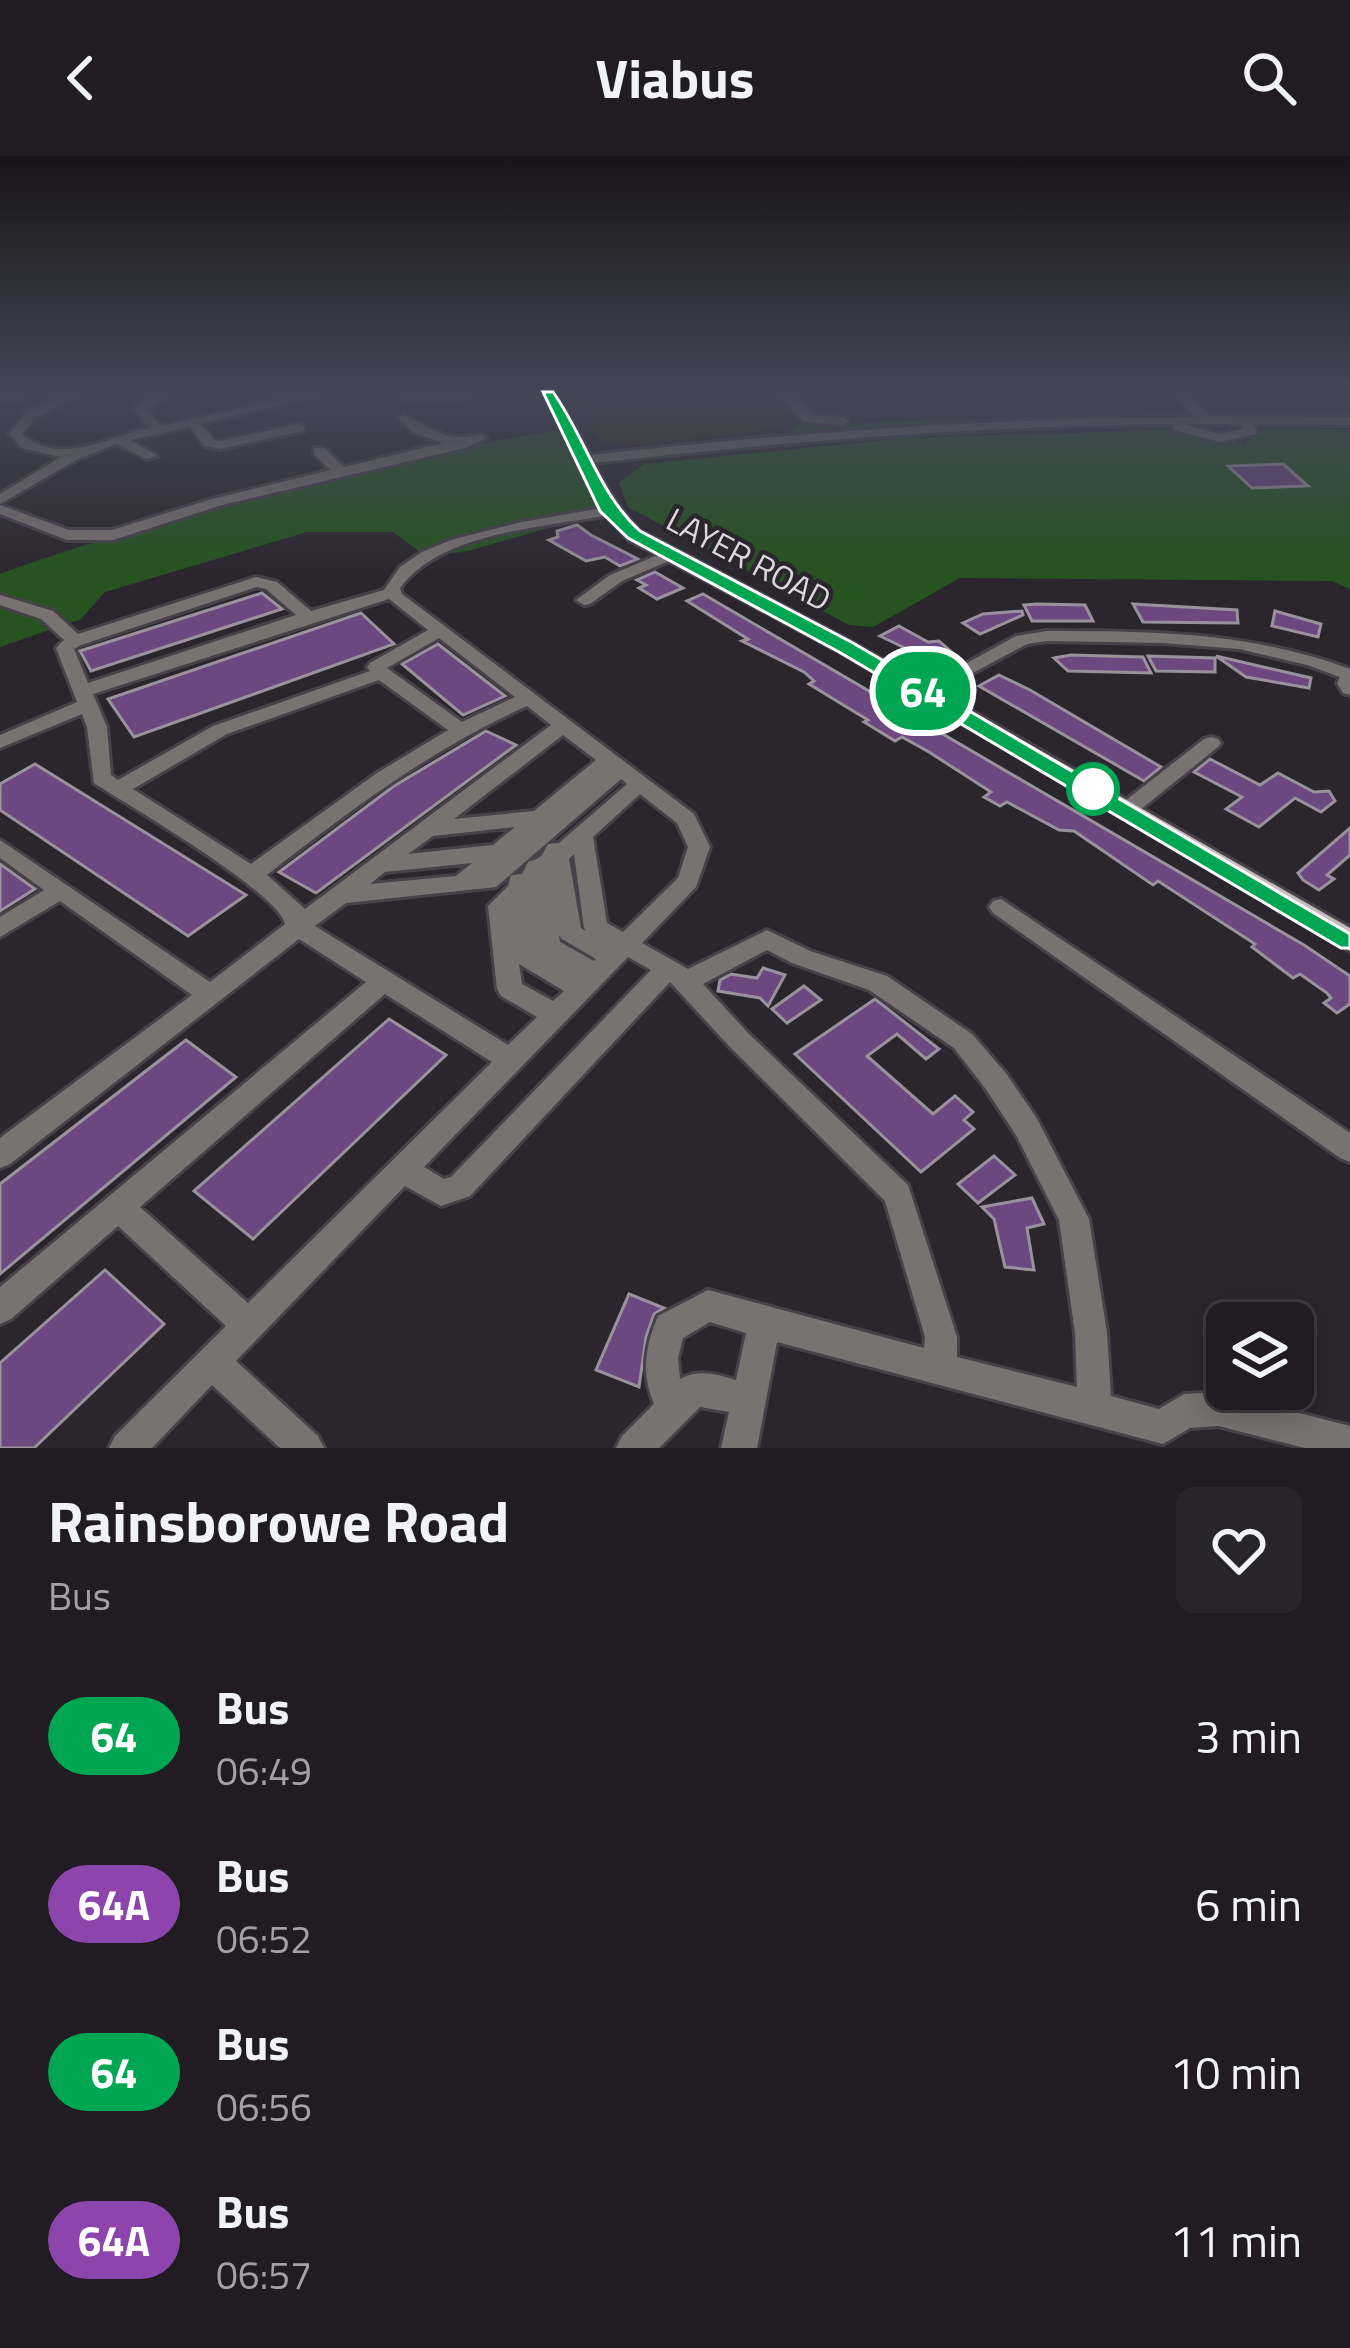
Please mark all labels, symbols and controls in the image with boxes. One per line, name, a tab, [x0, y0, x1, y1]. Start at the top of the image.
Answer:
text: Viabus	[596, 37, 754, 119]
icon: back	[48, 45, 114, 111]
icon: search	[1236, 45, 1302, 111]
street label: LAYER ROAD	[658, 495, 840, 623]
line badge: 64	[869, 652, 977, 730]
text: 64	[899, 659, 947, 723]
unlabelled marker	[1068, 764, 1118, 814]
map controls	[1206, 1302, 1314, 1410]
button: layers	[1206, 1302, 1314, 1410]
text: Rainsborowe Road	[48, 1477, 509, 1564]
button: heart	[1176, 1487, 1302, 1613]
text: Bus	[48, 1566, 111, 1625]
text: Bus	[216, 1673, 290, 1741]
text: 3 min	[1195, 1702, 1302, 1770]
text: 64	[90, 1704, 138, 1768]
text: 06:49	[216, 1741, 312, 1800]
text: Bus	[216, 1841, 290, 1909]
text: 6 min	[1195, 1870, 1302, 1938]
text: 64A	[78, 1872, 150, 1936]
text: 06:52	[216, 1909, 312, 1968]
text: Bus	[216, 2009, 290, 2077]
text: 10 min	[1170, 2038, 1302, 2106]
text: 64	[90, 2040, 138, 2104]
text: 06:56	[216, 2077, 312, 2136]
text: Bus	[216, 2177, 290, 2245]
text: 11 min	[1170, 2206, 1302, 2274]
text: 64A	[78, 2208, 150, 2272]
text: 06:57	[216, 2245, 312, 2304]

